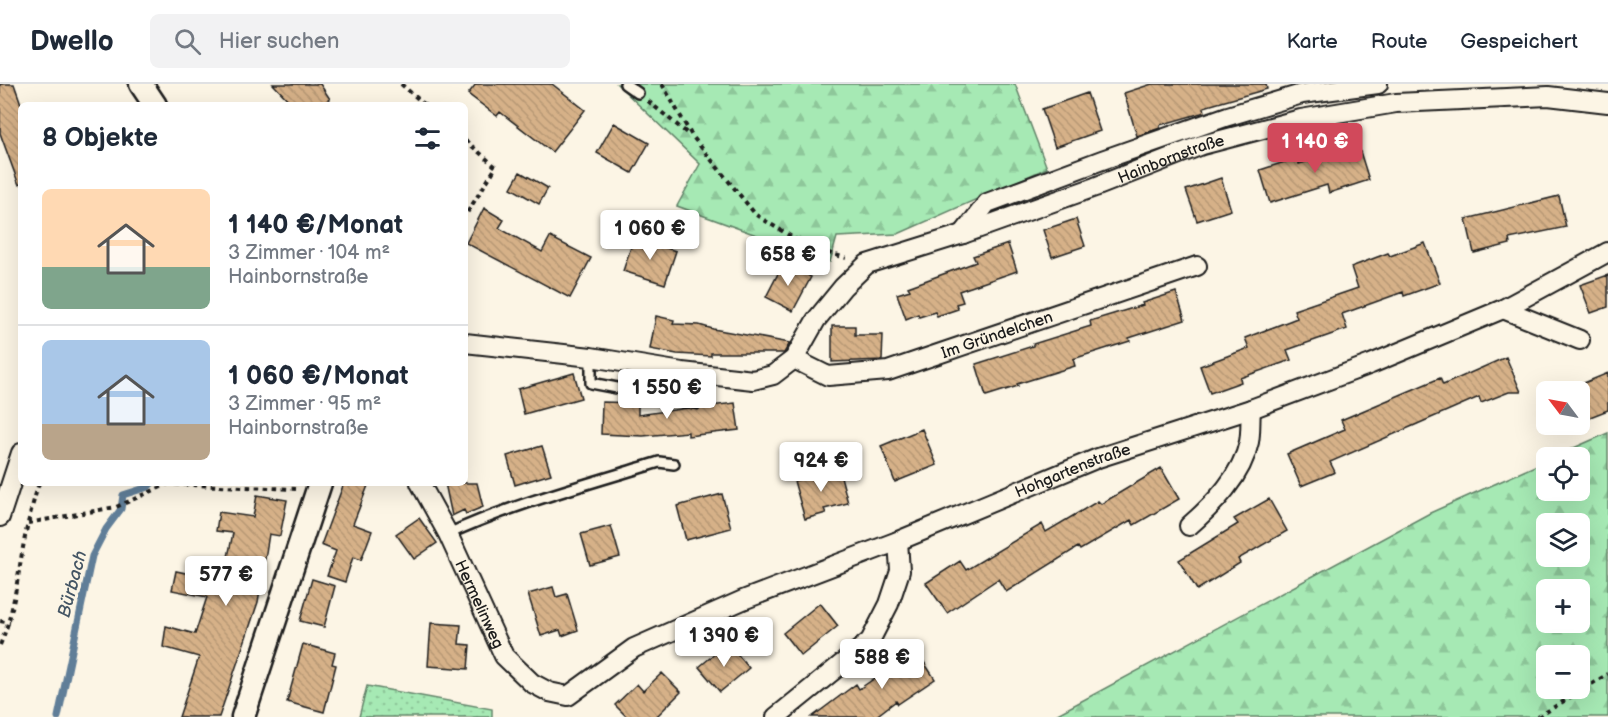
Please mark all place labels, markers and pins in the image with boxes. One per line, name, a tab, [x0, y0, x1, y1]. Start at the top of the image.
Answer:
pin: 1 140 €	[1260, 123, 1370, 174]
pin: 1 060 €	[595, 210, 705, 261]
pin: 658 €	[746, 236, 830, 287]
pin: 1 550 €	[612, 369, 722, 420]
pin: 924 €	[779, 442, 863, 493]
pin: 577 €	[184, 556, 268, 607]
pin: 1 390 €	[669, 617, 779, 668]
pin: 588 €	[840, 639, 924, 690]

